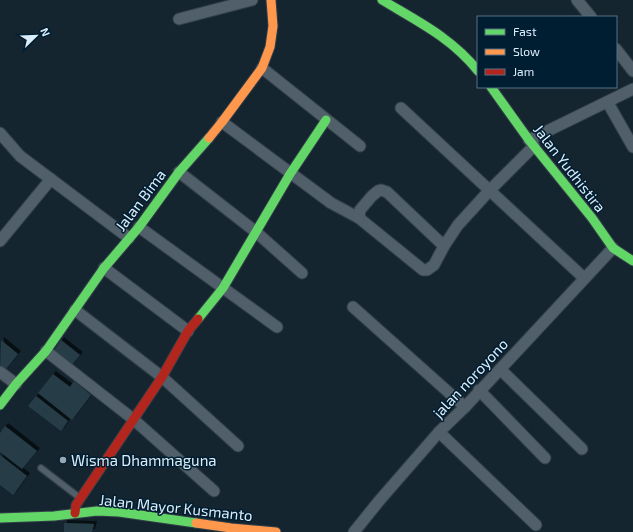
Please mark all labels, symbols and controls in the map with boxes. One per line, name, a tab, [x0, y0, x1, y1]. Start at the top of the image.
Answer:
north arrow	[16, 16, 56, 56]
legend	[477, 16, 617, 88]
text: Fast	[513, 24, 537, 38]
text: N	[38, 26, 53, 38]
text: Slow	[513, 44, 540, 58]
text: Jam	[513, 64, 534, 78]
street label: Jalan Yudhistira	[530, 121, 610, 215]
street label: Jalan Bima	[111, 166, 169, 234]
street label: jalan noroyono	[429, 335, 512, 422]
place label: Wisma Dhammaguna	[71, 451, 217, 469]
marker: Wisma Dhammaguna	[58, 455, 68, 465]
street label: Jalan Mayor Kusmanto	[98, 490, 254, 524]

